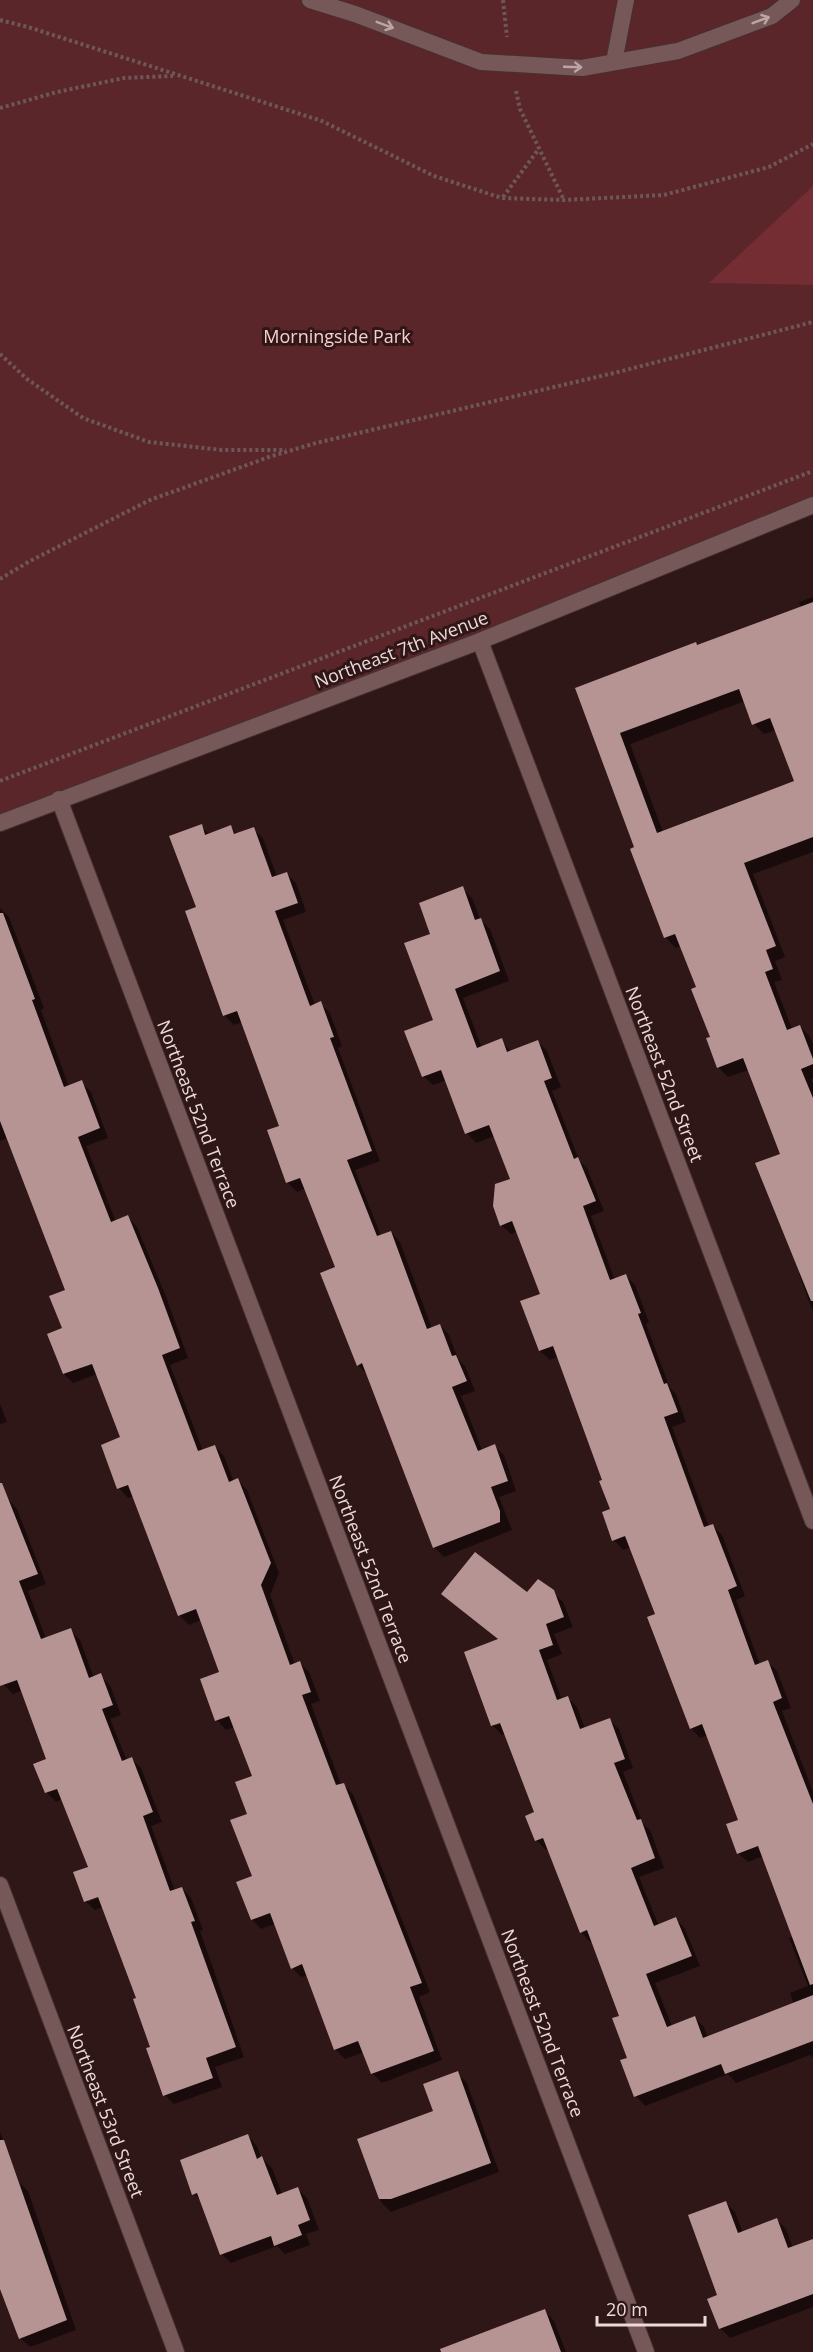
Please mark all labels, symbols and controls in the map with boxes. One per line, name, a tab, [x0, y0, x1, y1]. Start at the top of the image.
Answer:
one-way arrow	[751, 13, 770, 24]
one-way arrow	[375, 21, 394, 32]
one-way arrow	[563, 61, 583, 73]
park label: Morningside Park	[263, 324, 411, 348]
street label: Northeast 7th Avenue	[311, 605, 491, 693]
street label: Northeast 52nd Street	[620, 983, 710, 1165]
street label: Northeast 52nd Terrace	[152, 1016, 246, 1212]
street label: Northeast 52nd Terrace	[324, 1471, 418, 1667]
street label: Northeast 52nd Terrace	[496, 1925, 590, 2121]
street label: Northeast 53rd Street	[62, 2021, 150, 2201]
scale bar	[597, 2289, 705, 2327]
text: 20 m	[606, 2297, 648, 2321]

